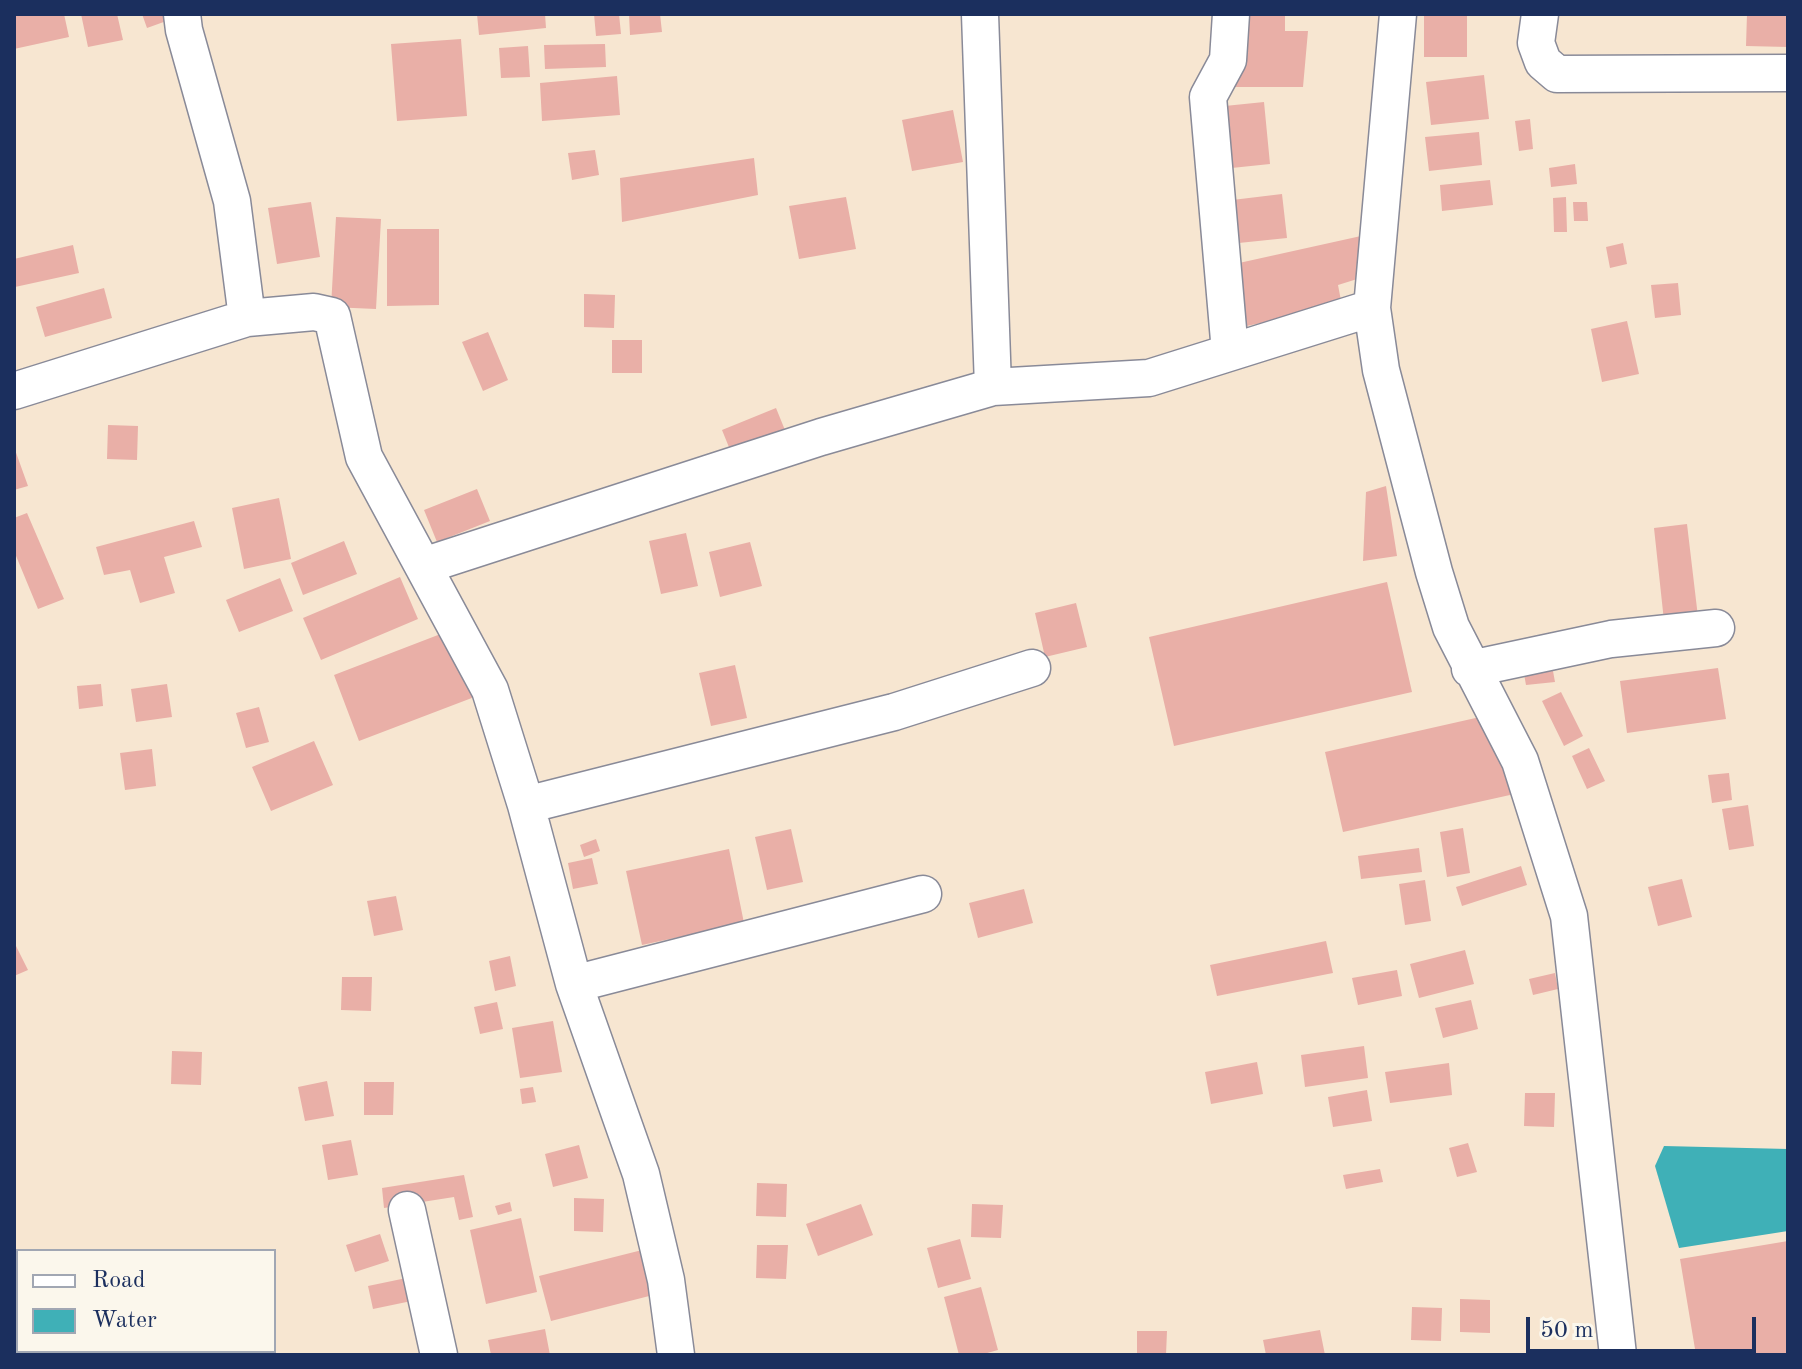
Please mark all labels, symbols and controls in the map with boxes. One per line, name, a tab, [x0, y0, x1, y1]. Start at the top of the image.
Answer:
legend	[16, 1249, 276, 1353]
text: Road	[92, 1269, 145, 1293]
scale bar	[1530, 1301, 1760, 1351]
text: Water	[92, 1309, 157, 1333]
text: 50 m	[1540, 1319, 1594, 1343]

